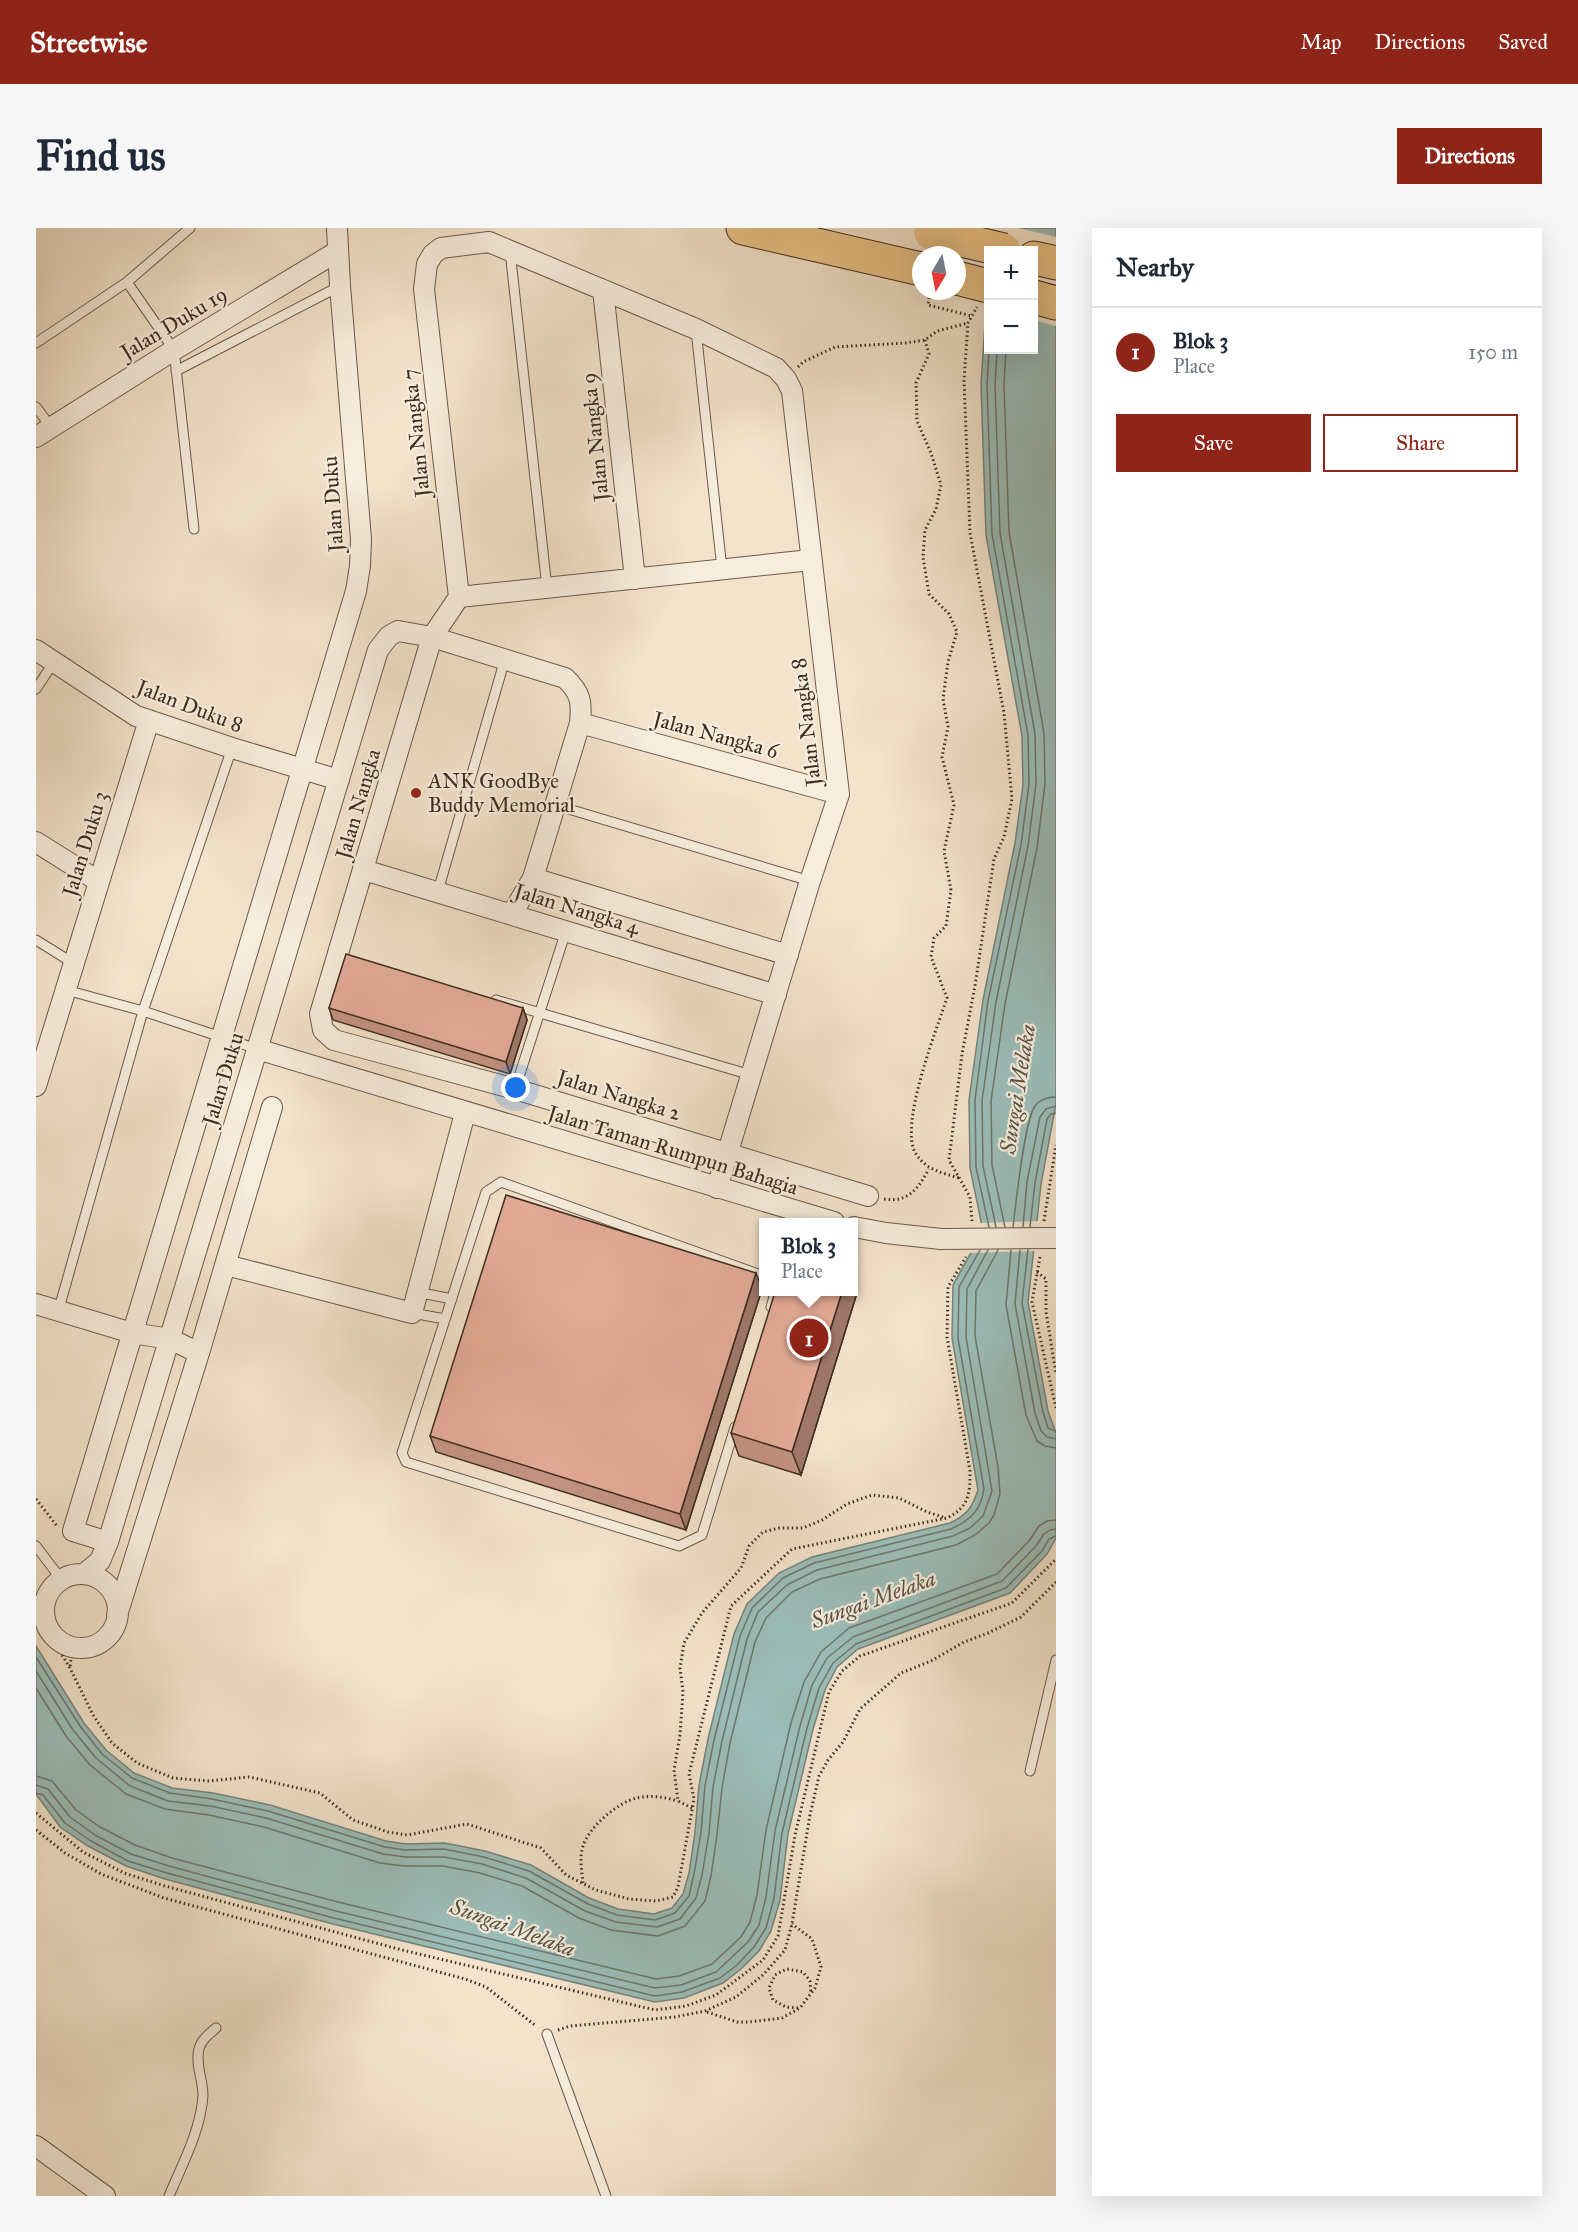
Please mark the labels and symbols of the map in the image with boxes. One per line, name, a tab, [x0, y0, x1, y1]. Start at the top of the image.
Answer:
north arrow	[912, 246, 966, 300]
street label: Jalan Duku 19	[114, 281, 232, 366]
street label: Jalan Nangka 7	[396, 367, 436, 500]
street label: Jalan Nangka 9	[575, 371, 615, 505]
street label: Jalan Duku	[317, 455, 349, 555]
street label: Jalan Nangka 8	[785, 656, 827, 790]
street label: Jalan Duku 8	[131, 673, 247, 738]
street label: Jalan Nangka 6	[649, 705, 783, 765]
street label: Jalan Nangka	[329, 746, 386, 864]
place label: ANK GoodBye Buddy Memorial	[427, 768, 575, 818]
marker: ANK GoodBye Buddy Memorial	[409, 786, 423, 800]
street label: Jalan Duku 3	[56, 788, 113, 902]
street label: Jalan Nangka 4	[509, 877, 644, 941]
water label: Sungai Melaka	[994, 1022, 1041, 1157]
street label: Jalan Duku	[196, 1029, 249, 1131]
street label: Jalan Nangka 2	[552, 1063, 685, 1126]
your location	[501, 1073, 530, 1102]
street label: Jalan Taman Rumpun Bahagia	[543, 1099, 801, 1201]
pin: 1	[790, 1316, 828, 1360]
water label: Sungai Melaka	[806, 1564, 939, 1635]
water label: Sungai Melaka	[446, 1892, 579, 1963]

